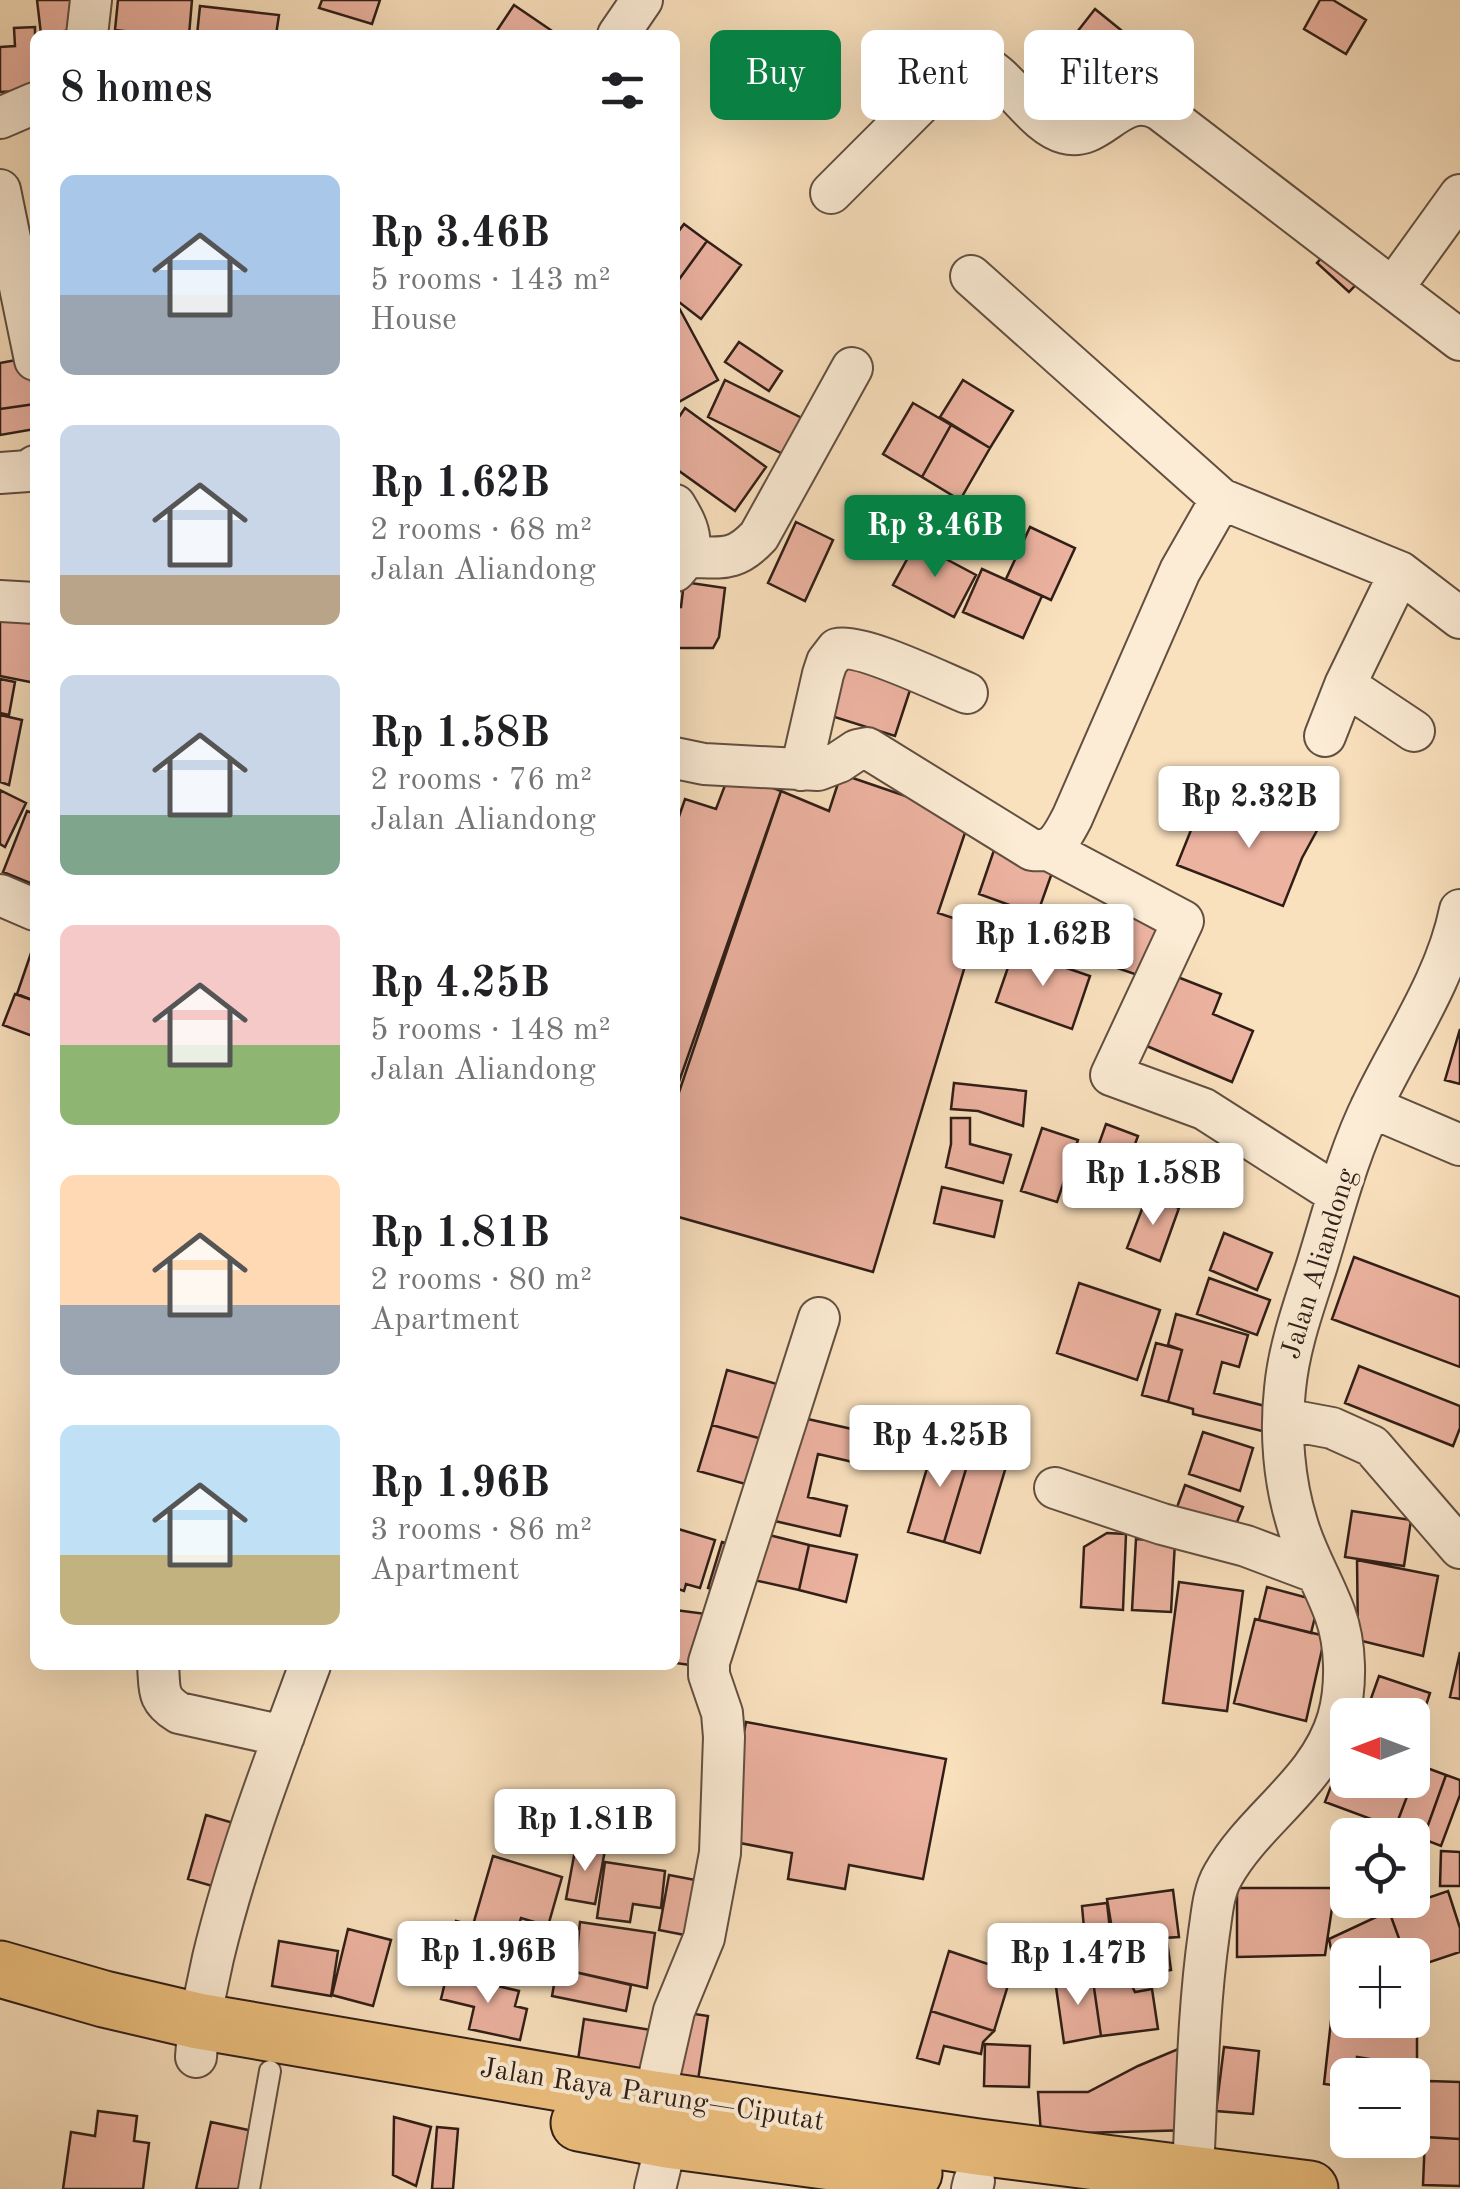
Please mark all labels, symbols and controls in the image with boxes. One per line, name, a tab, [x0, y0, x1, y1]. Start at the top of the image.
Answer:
chip: Buy	[710, 30, 841, 120]
chip: Rent	[861, 30, 1004, 120]
chip: Filters	[1024, 30, 1194, 120]
icon: filters	[595, 63, 650, 118]
text: 8 homes	[60, 69, 212, 111]
text: Rp 3.46B	[370, 214, 550, 256]
icon: home	[140, 215, 260, 335]
text: 5 rooms · 143 m²	[370, 265, 611, 297]
text: House	[370, 305, 457, 337]
text: Rp 1.62B	[370, 464, 550, 506]
icon: home	[140, 465, 260, 585]
pin: Rp 3.46B	[832, 495, 1038, 580]
text: Rp 3.46B	[866, 511, 1004, 543]
text: 2 rooms · 68 m²	[370, 515, 592, 547]
text: Jalan Aliandong	[370, 555, 596, 587]
text: Rp 1.58B	[370, 714, 550, 756]
icon: home	[140, 715, 260, 835]
text: 2 rooms · 76 m²	[370, 765, 592, 797]
pin: Rp 2.32B	[1146, 766, 1352, 851]
text: Rp 2.32B	[1180, 782, 1318, 814]
text: Jalan Aliandong	[370, 805, 596, 837]
pin: Rp 1.62B	[940, 904, 1146, 989]
text: Rp 1.62B	[974, 920, 1112, 952]
text: Rp 4.25B	[370, 964, 550, 1006]
icon: home	[140, 965, 260, 1085]
text: 5 rooms · 148 m²	[370, 1015, 611, 1047]
text: Jalan Aliandong	[370, 1055, 596, 1087]
pin: Rp 1.58B	[1050, 1143, 1256, 1228]
text: Rp 1.58B	[1084, 1159, 1222, 1191]
street label: Jalan Aliandong	[1278, 1165, 1362, 1363]
text: Rp 1.81B	[370, 1214, 550, 1256]
icon: home	[140, 1215, 260, 1335]
text: 2 rooms · 80 m²	[370, 1265, 592, 1297]
text: Apartment	[370, 1305, 520, 1337]
pin: Rp 4.25B	[837, 1405, 1043, 1490]
text: Rp 4.25B	[871, 1421, 1009, 1453]
text: Rp 1.96B	[370, 1464, 550, 1506]
icon: home	[140, 1465, 260, 1585]
text: 3 rooms · 86 m²	[370, 1515, 592, 1547]
text: Apartment	[370, 1555, 520, 1587]
north arrow	[1330, 1698, 1430, 1798]
map controls	[1330, 1698, 1430, 2158]
pin: Rp 1.81B	[482, 1789, 688, 1874]
text: Rp 1.81B	[516, 1805, 654, 1837]
button: locate	[1330, 1818, 1430, 1918]
pin: Rp 1.96B	[385, 1921, 591, 2006]
pin: Rp 1.47B	[975, 1923, 1181, 2008]
text: Rp 1.96B	[419, 1937, 557, 1969]
button: +	[1330, 1938, 1430, 2038]
text: Rp 1.47B	[1009, 1939, 1147, 1971]
street label: Jalan Raya Parung—Ciputat	[478, 2055, 826, 2137]
button: −	[1330, 2058, 1430, 2158]

